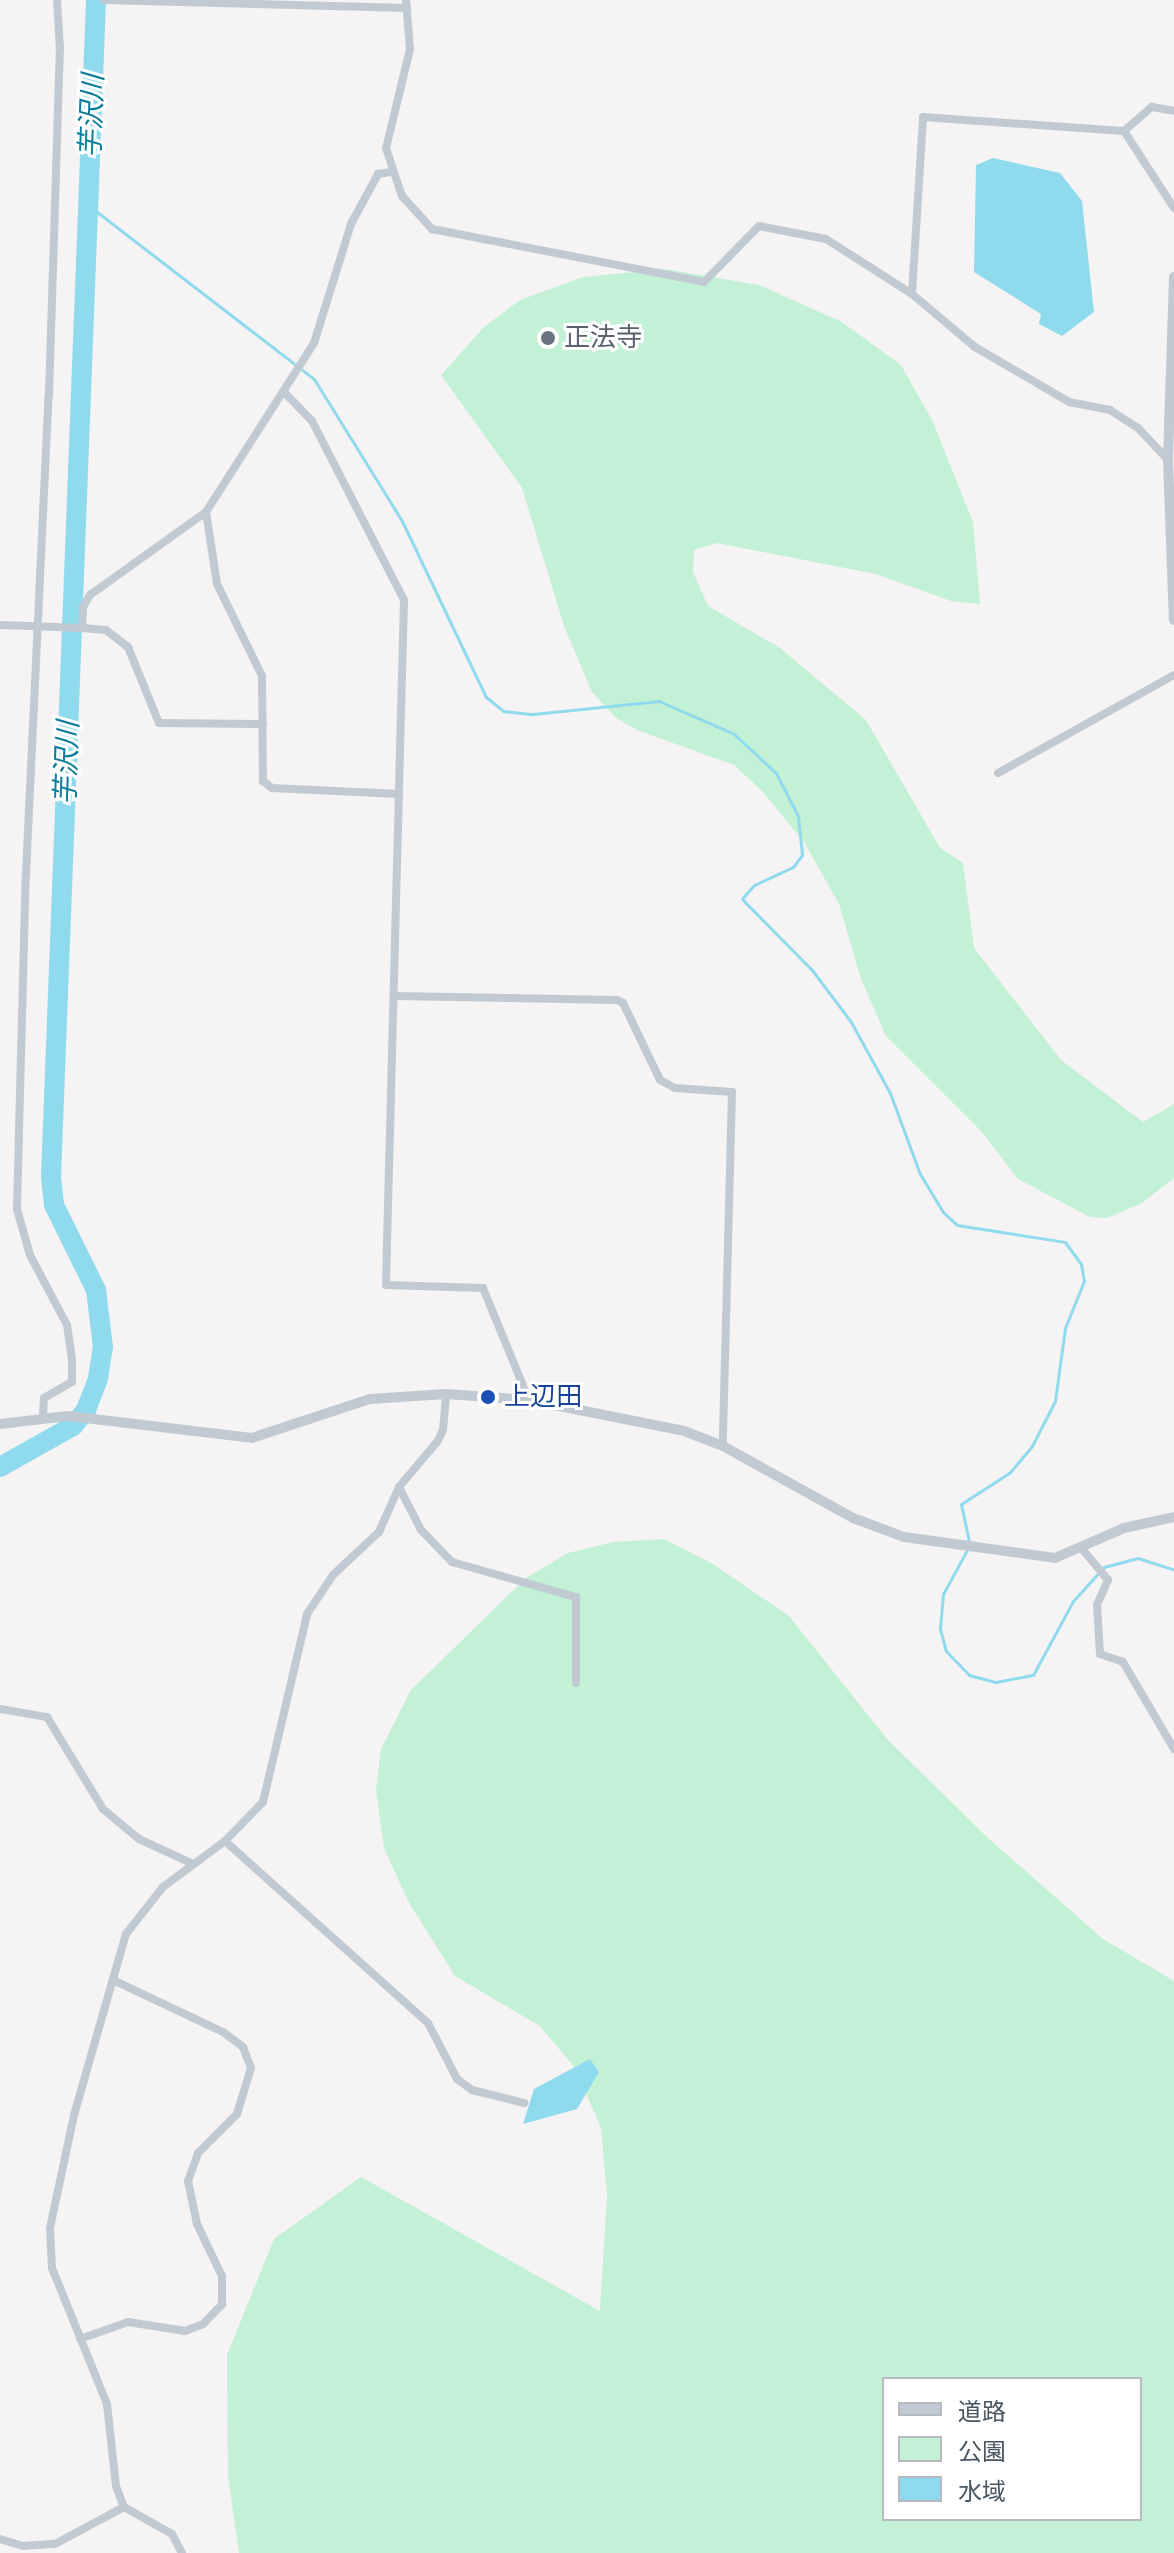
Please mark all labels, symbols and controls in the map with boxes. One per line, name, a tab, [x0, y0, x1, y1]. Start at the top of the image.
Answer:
water label: 芋沢川	[74, 73, 110, 159]
place label: 正法寺	[564, 322, 642, 354]
marker: 正法寺	[539, 329, 557, 347]
water label: 芋沢川	[49, 720, 85, 806]
place label: 上辺田	[504, 1381, 582, 1413]
marker: 上辺田	[479, 1388, 497, 1406]
legend	[882, 2377, 1142, 2521]
text: 道路	[958, 2398, 1006, 2425]
text: 公園	[958, 2438, 1006, 2465]
text: 水域	[958, 2478, 1006, 2505]

